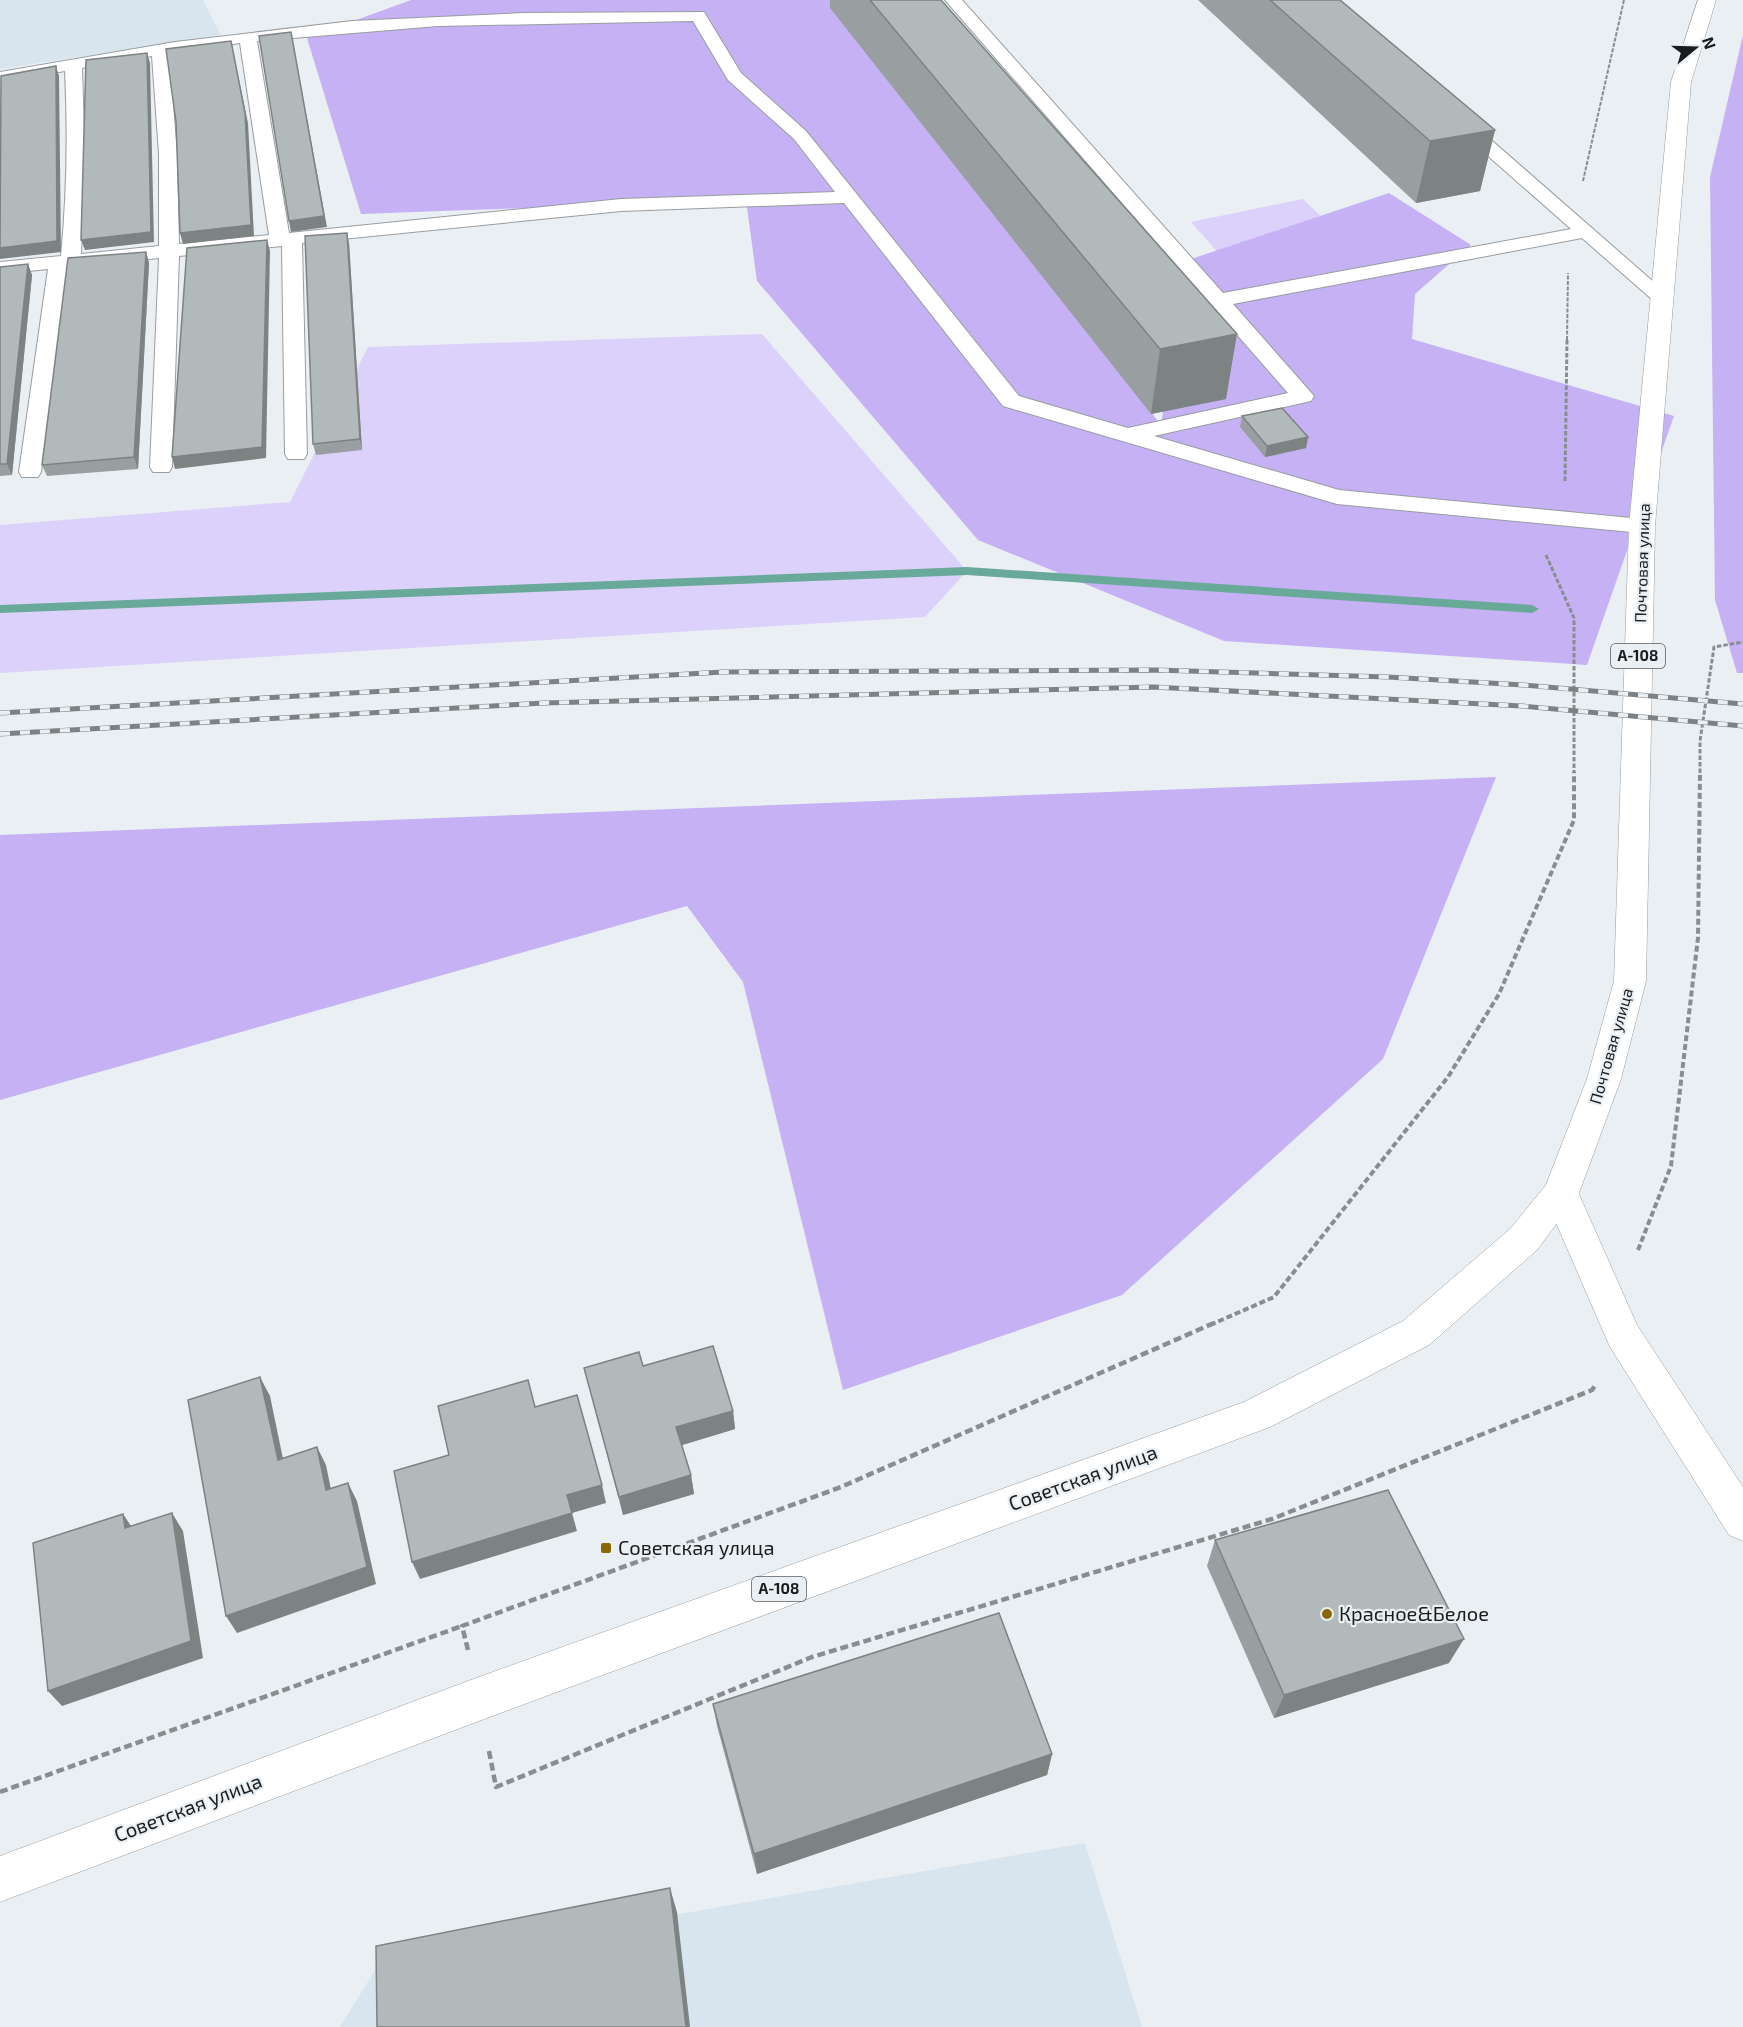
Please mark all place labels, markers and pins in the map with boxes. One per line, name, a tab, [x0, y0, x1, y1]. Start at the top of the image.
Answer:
place label: Советская улица	[618, 1535, 775, 1560]
marker: Советская улица	[599, 1541, 613, 1555]
place label: Красное&Белое	[1339, 1601, 1489, 1625]
marker: Красное&Белое	[1320, 1607, 1334, 1621]

